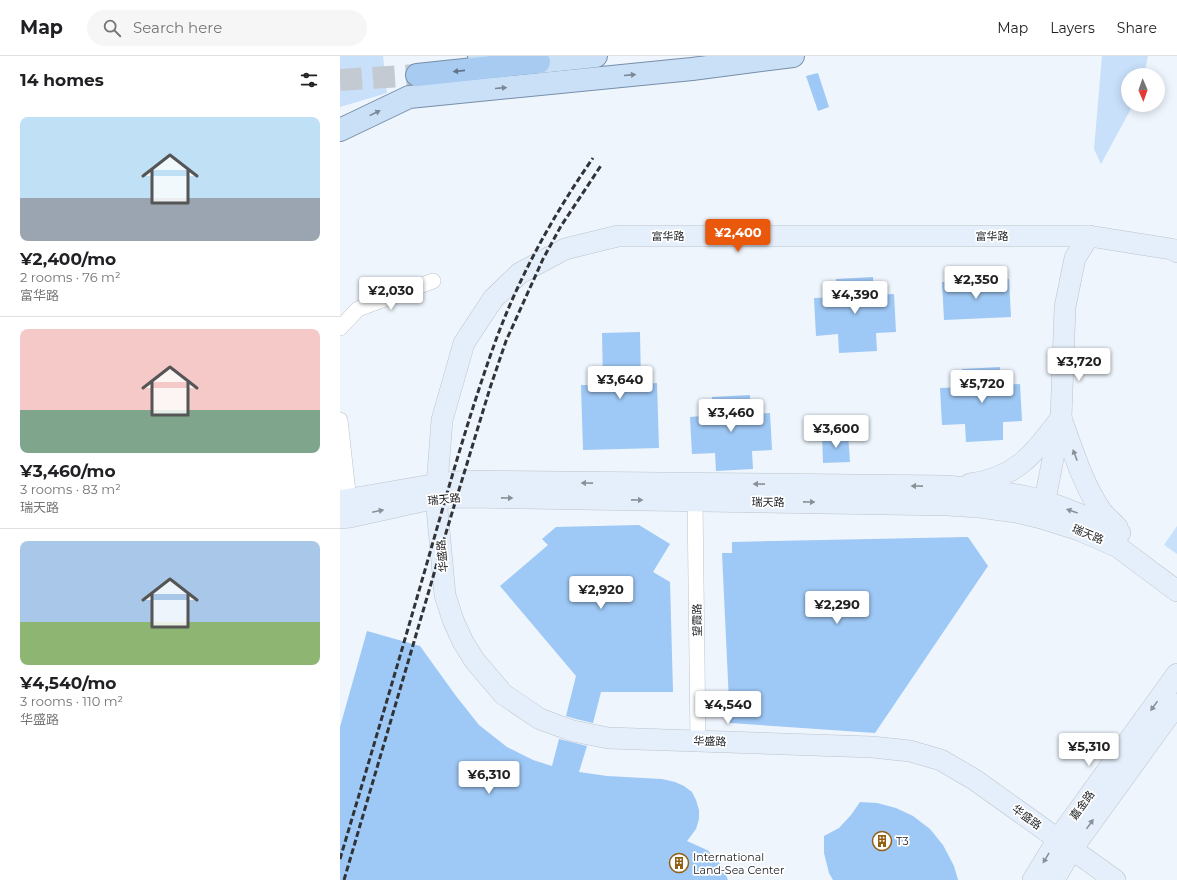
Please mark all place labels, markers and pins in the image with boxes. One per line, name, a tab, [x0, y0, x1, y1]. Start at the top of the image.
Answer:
pin: ¥2,400	[705, 219, 771, 253]
pin: ¥2,350	[943, 266, 1009, 300]
pin: ¥2,030	[358, 277, 424, 311]
pin: ¥4,390	[822, 281, 888, 315]
pin: ¥3,720	[1046, 348, 1112, 382]
pin: ¥3,640	[587, 366, 653, 400]
pin: ¥5,720	[949, 370, 1015, 404]
pin: ¥3,460	[698, 399, 764, 433]
pin: ¥3,600	[803, 415, 869, 449]
pin: ¥2,920	[568, 576, 634, 610]
pin: ¥2,290	[804, 591, 870, 625]
pin: ¥4,540	[695, 691, 761, 725]
pin: ¥5,310	[1056, 733, 1122, 767]
pin: ¥6,310	[456, 761, 522, 795]
building icon: T3	[871, 830, 893, 852]
place label: T3	[896, 834, 909, 848]
place label: International Land-Sea Center	[693, 850, 784, 877]
building icon: International Land-Sea Center	[668, 852, 690, 874]

